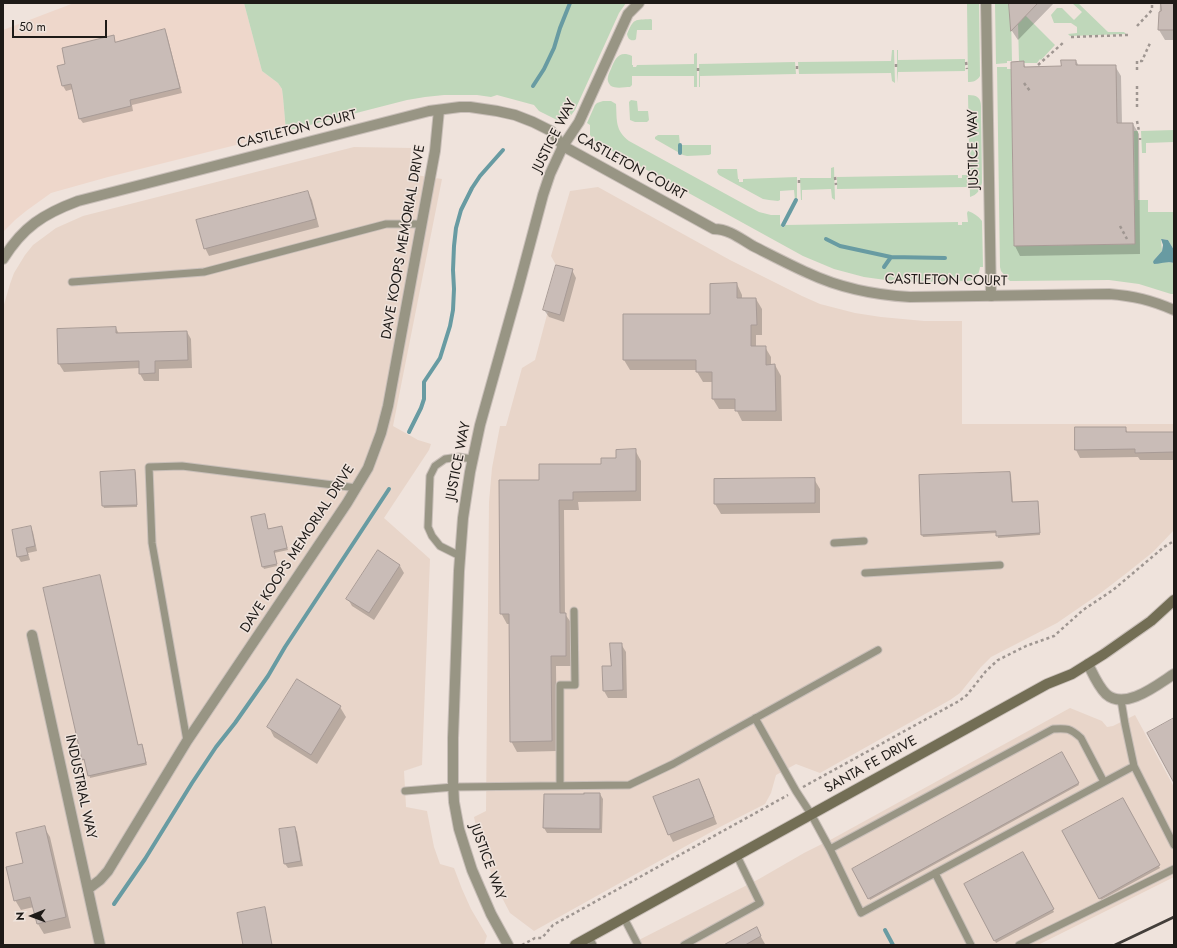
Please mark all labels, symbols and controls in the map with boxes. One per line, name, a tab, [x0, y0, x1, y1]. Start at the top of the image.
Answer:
scale bar	[14, 12, 109, 38]
text: 50 m	[19, 18, 46, 36]
street label: JUSTICE WAY	[529, 97, 581, 175]
street label: CASTLETON COURT	[236, 107, 358, 153]
street label: JUSTICE WAY	[965, 109, 983, 189]
street label: CASTLETON COURT	[573, 130, 689, 204]
street label: DAVE KOOPS MEMORIAL DRIVE	[379, 143, 429, 341]
street label: CASTLETON COURT	[885, 272, 1007, 290]
street label: JUSTICE WAY	[443, 420, 475, 502]
street label: DAVE KOOPS MEMORIAL DRIVE	[237, 462, 359, 636]
street label: INDUSTRIAL WAY	[61, 733, 99, 841]
street label: SANTA FE DRIVE	[822, 733, 920, 797]
street label: JUSTICE WAY	[465, 822, 509, 902]
north arrow	[12, 896, 52, 936]
text: N	[12, 912, 28, 921]

